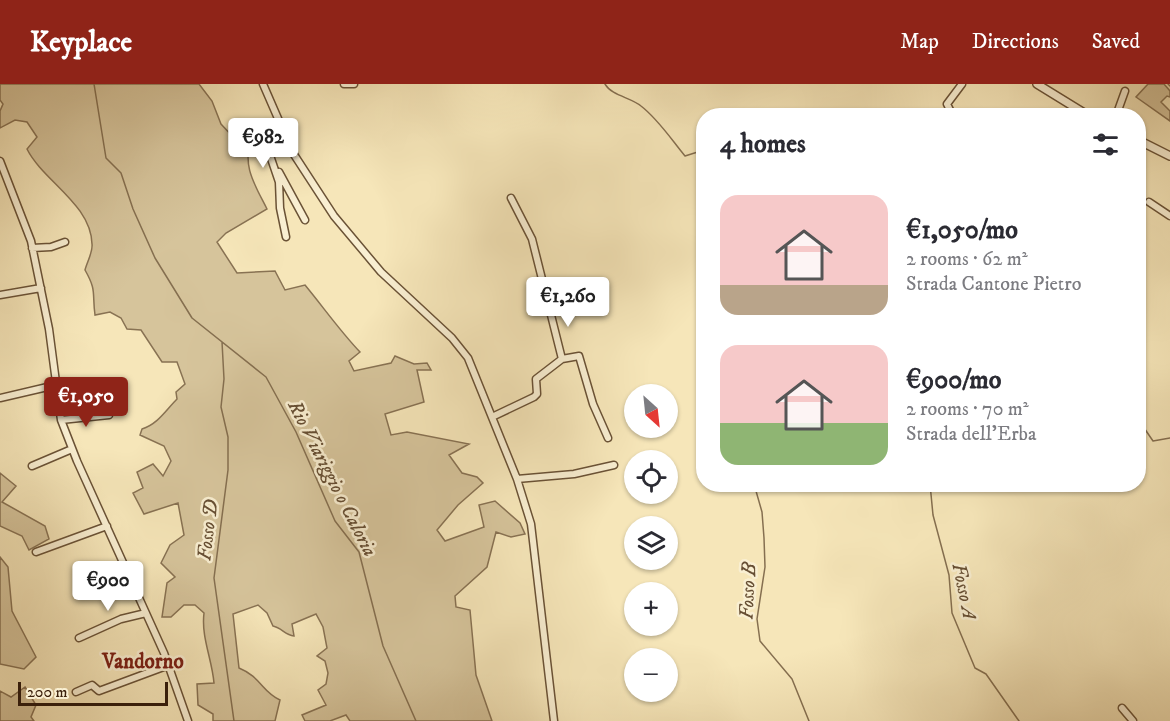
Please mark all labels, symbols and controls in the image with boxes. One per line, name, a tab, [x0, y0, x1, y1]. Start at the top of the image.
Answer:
text: Keyplace	[30, 25, 132, 60]
text: Map	[900, 29, 939, 55]
text: Directions	[972, 29, 1059, 55]
text: Saved	[1092, 29, 1140, 55]
pin: €982	[227, 118, 299, 169]
text: €982	[242, 125, 284, 150]
text: 4 homes	[720, 128, 806, 161]
icon: filters	[1089, 128, 1122, 161]
text: €1,050/mo	[906, 214, 1018, 247]
icon: home	[768, 219, 840, 291]
text: 2 rooms · 62 m²	[906, 247, 1028, 272]
text: Strada Cantone Pietro	[906, 272, 1081, 297]
pin: €1,260	[519, 277, 617, 328]
text: €1,260	[540, 284, 596, 309]
text: €900/mo	[906, 364, 1001, 397]
icon: home	[768, 369, 840, 441]
pin: €1,050	[37, 377, 135, 428]
text: €1,050	[58, 384, 114, 409]
north arrow	[624, 384, 678, 438]
map controls	[624, 384, 678, 702]
water label: Rio Viariggio o Caloria	[281, 395, 382, 561]
text: 2 rooms · 70 m²	[906, 397, 1029, 422]
text: Strada dell'Erba	[906, 422, 1036, 447]
button: locate	[624, 450, 678, 504]
water label: Fosso D	[192, 498, 225, 562]
button: layers	[624, 516, 678, 570]
water label: Fosso B	[735, 560, 763, 620]
pin: €900	[72, 561, 144, 612]
water label: Fosso A	[945, 561, 982, 622]
text: €900	[86, 568, 130, 593]
button: +	[624, 582, 678, 636]
button: −	[624, 648, 678, 702]
district label: Vandorno	[101, 649, 184, 675]
scale bar	[18, 679, 168, 706]
text: 200 m	[27, 682, 68, 702]

